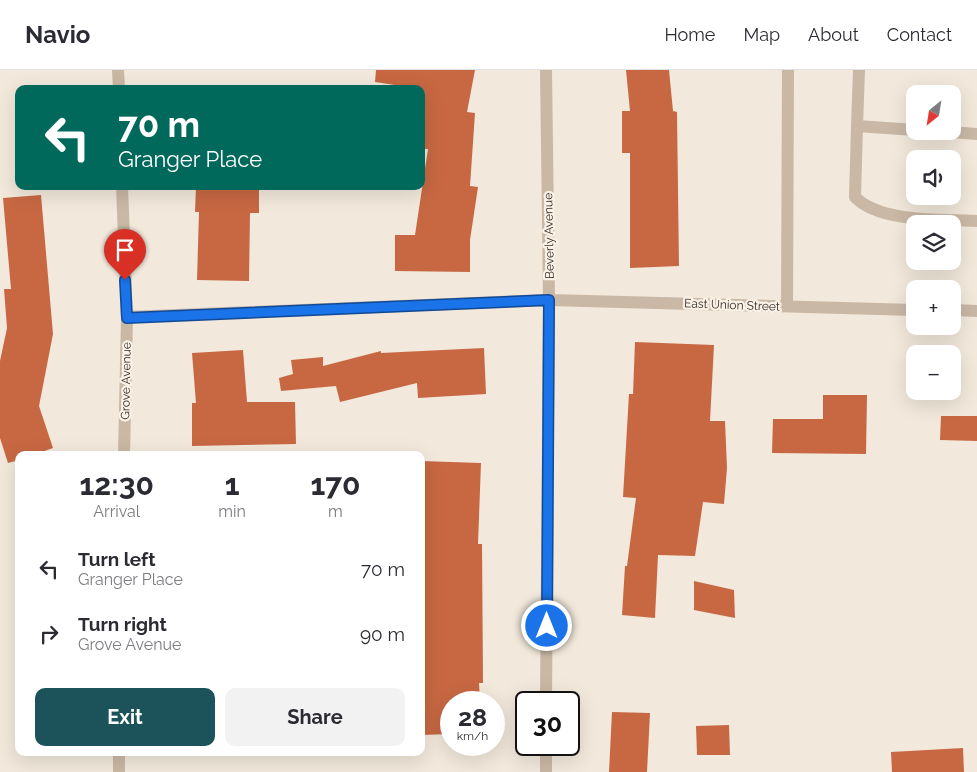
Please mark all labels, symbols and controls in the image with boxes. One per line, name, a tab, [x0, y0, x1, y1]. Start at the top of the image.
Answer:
text: Navio	[25, 20, 90, 49]
text: Home	[664, 24, 715, 45]
text: Map	[743, 24, 780, 45]
text: About	[808, 24, 859, 45]
text: Contact	[887, 24, 952, 45]
north arrow	[906, 85, 961, 140]
map controls	[906, 85, 961, 400]
text: 70 m	[118, 104, 200, 145]
icon: left	[35, 105, 100, 170]
text: Granger Place	[118, 146, 262, 172]
button: sound	[906, 150, 961, 205]
street label: Beverly Avenue	[541, 193, 557, 279]
button: layers	[906, 215, 961, 270]
pin	[104, 229, 146, 280]
icon: arrive	[111, 236, 139, 264]
button: +	[906, 280, 961, 335]
street label: East Union Street	[684, 296, 780, 314]
street label: Grove Avenue	[118, 342, 134, 420]
button: −	[906, 345, 961, 400]
text: 12:30	[80, 467, 154, 502]
text: 1	[225, 467, 240, 502]
text: 170	[310, 467, 360, 502]
text: Arrival	[93, 502, 140, 521]
text: min	[218, 502, 246, 521]
text: m	[328, 502, 343, 521]
text: Turn left	[78, 548, 155, 570]
icon: left	[35, 555, 63, 583]
text: 70 m	[361, 558, 405, 580]
text: Granger Place	[78, 570, 183, 589]
position arrow	[520, 599, 572, 651]
text: Turn right	[78, 613, 167, 635]
icon: right	[35, 620, 63, 648]
text: 90 m	[360, 623, 405, 645]
text: Grove Avenue	[78, 635, 181, 654]
button: Exit	[35, 688, 215, 746]
button: Share	[225, 688, 405, 746]
speed limit sign: 30	[515, 691, 580, 756]
text: 28	[458, 702, 487, 732]
text: km/h	[457, 729, 488, 743]

